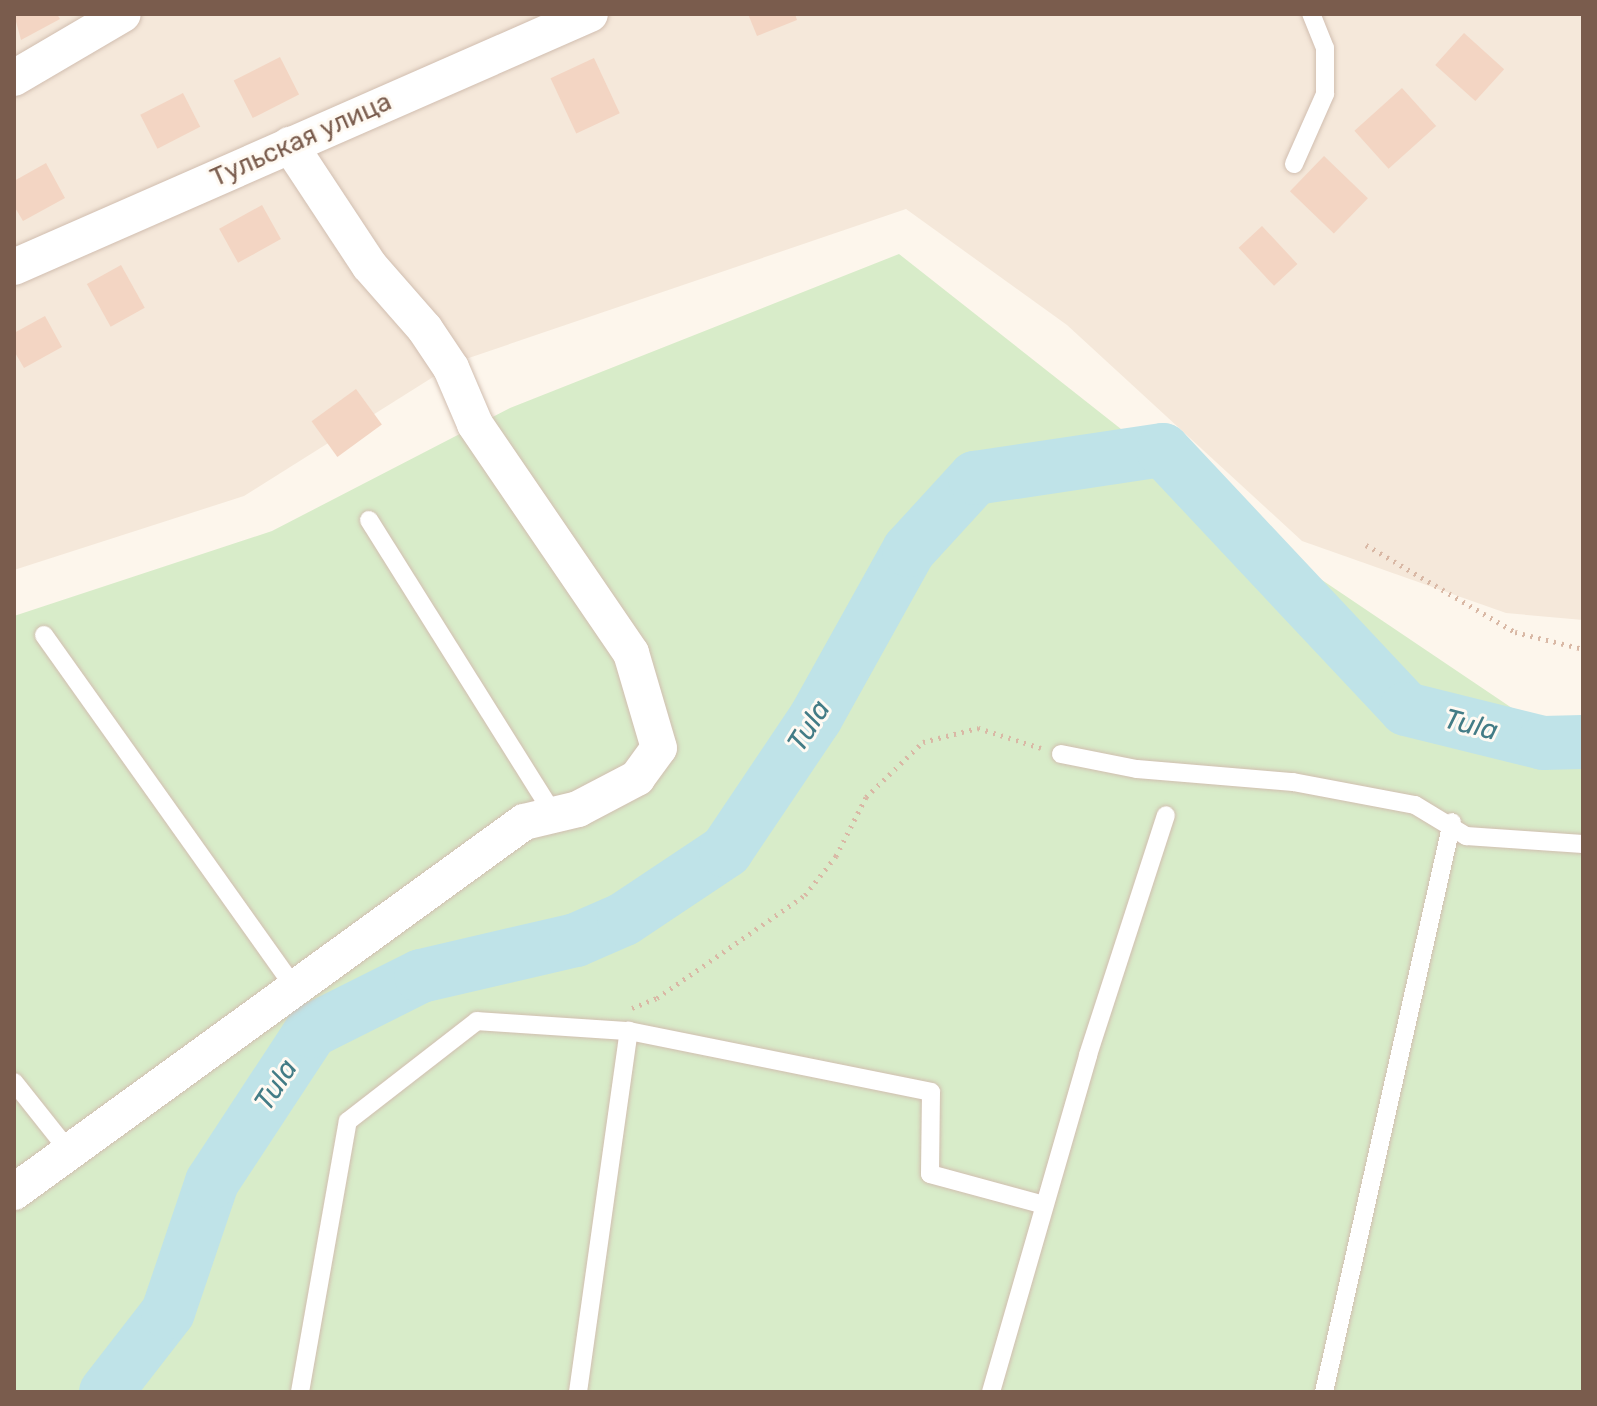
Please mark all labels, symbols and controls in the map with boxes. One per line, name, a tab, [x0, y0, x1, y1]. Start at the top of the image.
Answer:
street label: Тульская улица	[206, 86, 396, 194]
water label: Tula	[780, 694, 838, 758]
water label: Tula	[1441, 702, 1501, 748]
water label: Tula	[247, 1053, 305, 1117]

